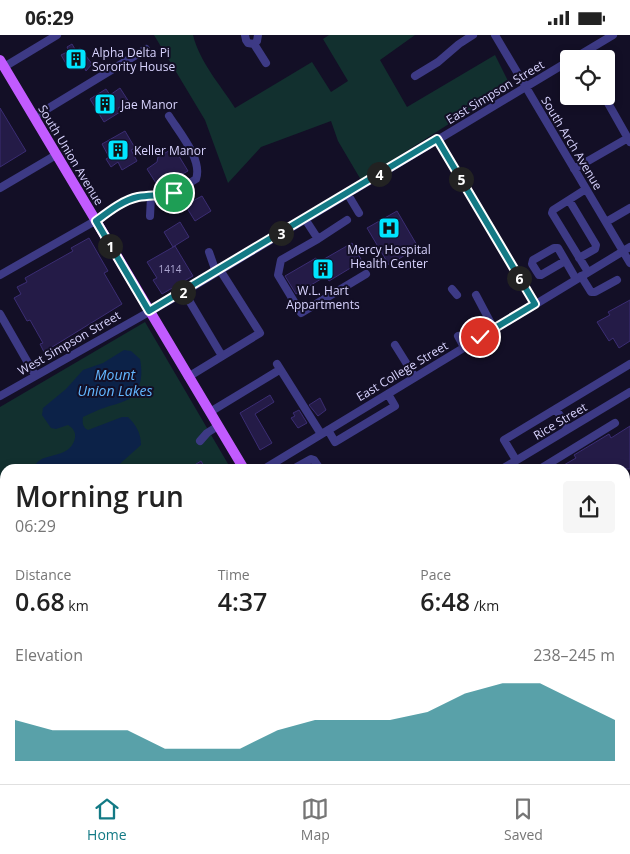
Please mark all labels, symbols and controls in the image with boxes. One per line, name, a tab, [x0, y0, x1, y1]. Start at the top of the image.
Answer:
text: 06:29	[25, 5, 74, 31]
place label: Alpha Delta Pi Sorority House	[92, 44, 175, 75]
building icon: Alpha Delta Pi Sorority House	[64, 47, 88, 71]
map controls	[560, 50, 615, 105]
button: locate	[560, 50, 615, 105]
street label: East Simpson Street	[443, 56, 547, 128]
building icon: Jae Manor	[93, 92, 117, 116]
street label: South Arch Avenue	[537, 93, 607, 193]
place label: Jae Manor	[120, 96, 178, 113]
street label: South Union Avenue	[34, 102, 108, 209]
building icon: Keller Manor	[106, 138, 130, 162]
place label: Keller Manor	[134, 142, 206, 159]
pin: 4	[366, 161, 392, 187]
text: 4	[375, 165, 384, 184]
pin: 5	[448, 167, 474, 191]
text: 5	[457, 170, 466, 189]
pin	[153, 172, 195, 214]
icon: arrive	[160, 179, 188, 207]
hospital icon: Mercy Hospital Health Center	[377, 216, 401, 240]
pin: 3	[268, 221, 294, 245]
text: 3	[277, 224, 286, 243]
pin: 1	[98, 233, 122, 259]
text: 1	[106, 237, 115, 256]
place label: Mercy Hospital Health Center	[347, 241, 431, 272]
building icon: W.L. Hart Appartments	[311, 257, 335, 281]
house number: 1414	[159, 262, 182, 276]
pin: 6	[506, 265, 532, 291]
text: 6	[515, 269, 524, 288]
pin: 2	[170, 279, 196, 305]
place label: W.L. Hart Appartments	[286, 282, 360, 313]
text: 2	[179, 283, 188, 302]
street label: West Simpson Street	[15, 307, 123, 379]
pin	[459, 316, 501, 358]
icon: check	[466, 323, 494, 351]
street label: East College Street	[353, 337, 451, 405]
water label: Mount Union Lakes	[77, 365, 153, 400]
street label: Rice Street	[530, 398, 590, 444]
text: Morning run	[15, 477, 184, 515]
button: share	[563, 481, 615, 533]
text: 06:29	[15, 515, 56, 537]
text: Distance	[15, 565, 71, 584]
text: Time	[218, 565, 250, 584]
text: Pace	[420, 565, 451, 584]
text: 0.68	[15, 584, 65, 618]
text: 4:37	[218, 584, 267, 618]
text: 6:48	[420, 584, 470, 618]
text: km	[65, 596, 89, 615]
text: /km	[470, 596, 499, 615]
text: Elevation	[15, 644, 83, 666]
text: 238–245 m	[533, 644, 615, 666]
tab: Home	[87, 795, 127, 844]
tab: Map	[301, 795, 330, 844]
tab: Saved	[504, 795, 543, 844]

